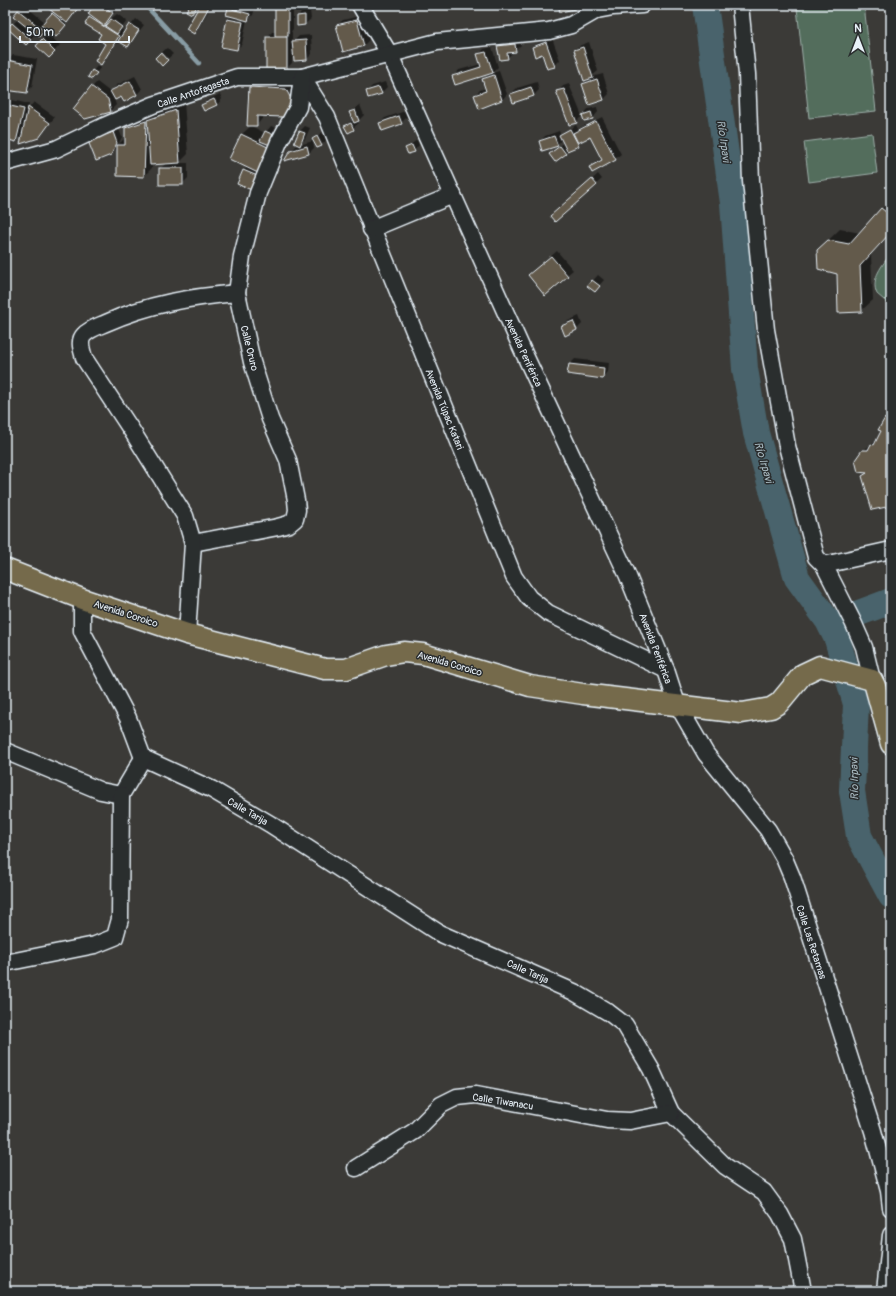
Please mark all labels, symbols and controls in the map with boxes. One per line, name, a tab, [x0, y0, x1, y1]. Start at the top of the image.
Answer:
scale bar	[20, 18, 129, 44]
north arrow	[838, 18, 878, 58]
text: N	[854, 22, 862, 35]
text: 50 m	[26, 25, 54, 40]
street label: Calle Antofagasta	[156, 75, 231, 111]
water label: Río Irpavi	[714, 119, 733, 165]
street label: Avenida Periférica	[502, 316, 544, 389]
street label: Calle Oruro	[238, 324, 261, 373]
street label: Avenida Túpac Katari	[422, 367, 466, 452]
water label: Río Irpavi	[751, 440, 776, 486]
street label: Avenida Coroico	[92, 598, 160, 630]
street label: Avenida Periférica	[636, 611, 674, 686]
street label: Avenida Coroico	[416, 649, 484, 679]
water label: Río Irpavi	[848, 756, 861, 800]
street label: Calle Tarija	[225, 795, 270, 828]
street label: Calle Las Retamas	[793, 904, 829, 981]
street label: Calle Tarija	[505, 957, 551, 987]
street label: Calle Tiwanacu	[472, 1091, 534, 1113]

